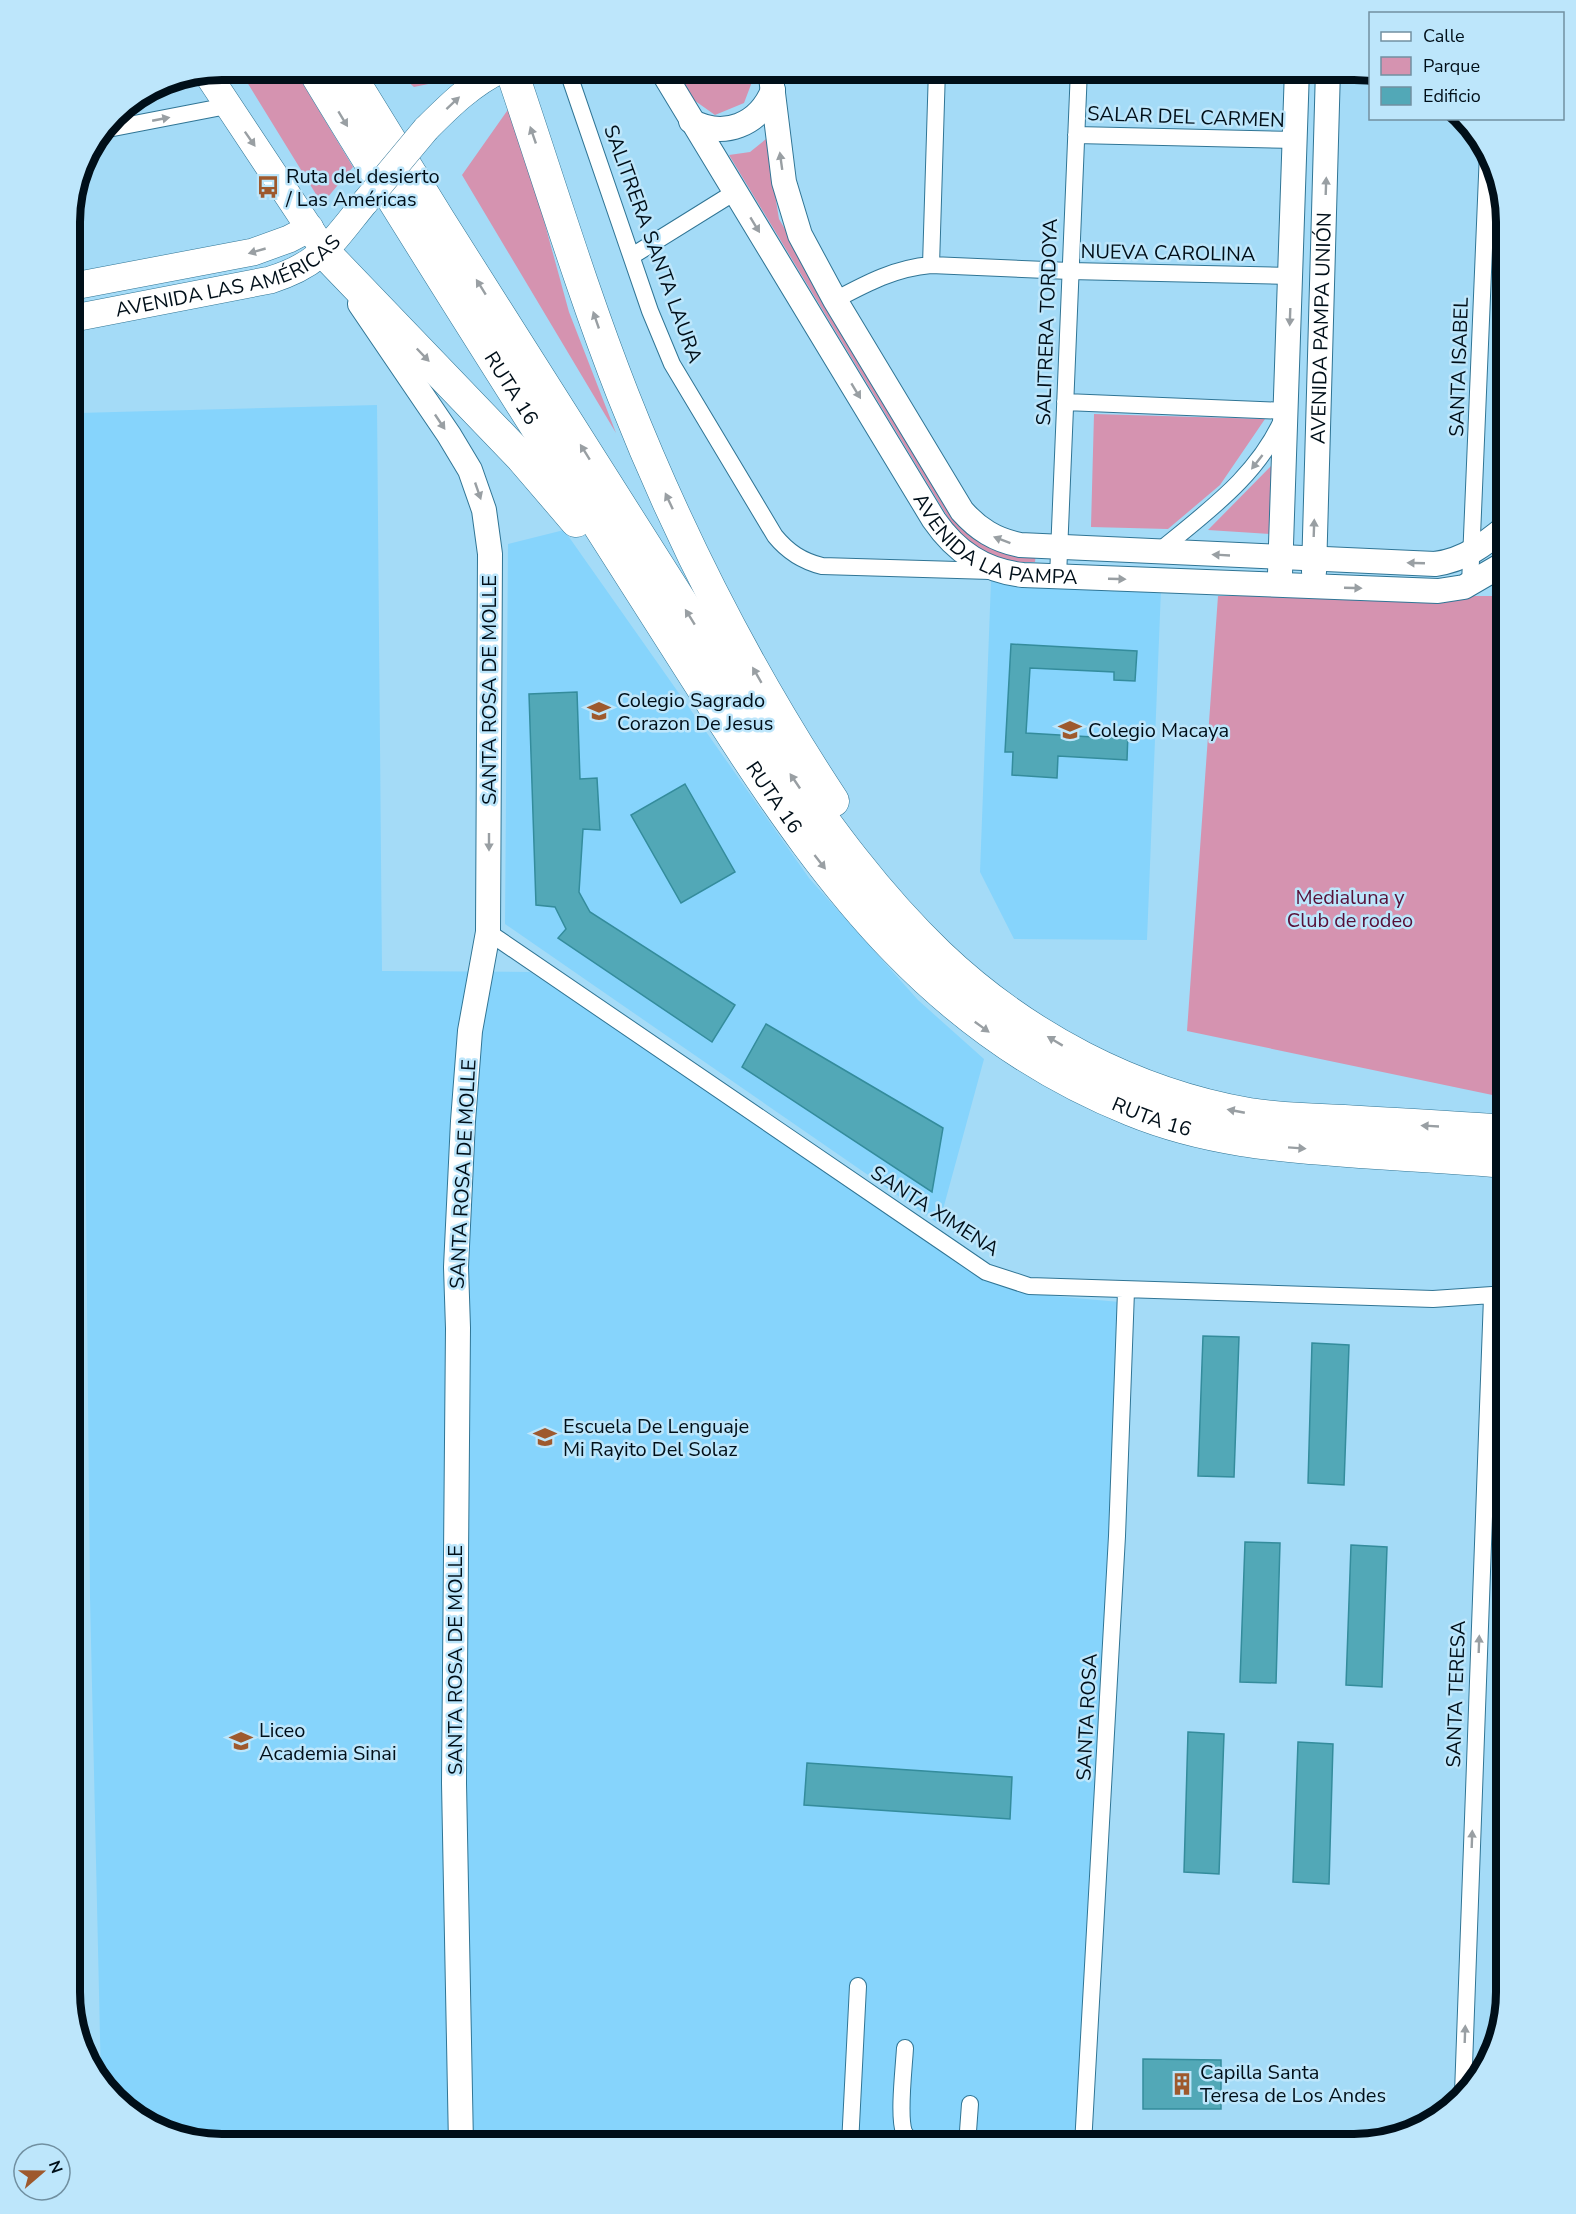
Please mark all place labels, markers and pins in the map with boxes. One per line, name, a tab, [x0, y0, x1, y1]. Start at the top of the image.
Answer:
place label: Ruta del desierto / Las Américas	[285, 163, 440, 213]
bus stop icon: Ruta del desierto / Las Américas	[255, 174, 281, 200]
place label: Colegio Sagrado Corazon De Jesus	[617, 687, 773, 737]
school or university icon: Colegio Sagrado Corazon De Jesus	[586, 698, 612, 724]
school or university icon: Colegio Macaya	[1057, 717, 1083, 743]
place label: Colegio Macaya	[1088, 717, 1229, 744]
place label: Escuela De Lenguaje Mi Rayito Del Solaz	[563, 1413, 749, 1463]
school or university icon: Escuela De Lenguaje Mi Rayito Del Solaz	[532, 1424, 558, 1450]
place label: Liceo Academia Sinai	[259, 1717, 397, 1767]
school or university icon: Liceo Academia Sinai	[228, 1728, 254, 1754]
place label: Capilla Santa Teresa de Los Andes	[1200, 2059, 1386, 2109]
building icon: Capilla Santa Teresa de Los Andes	[1169, 2071, 1195, 2097]

